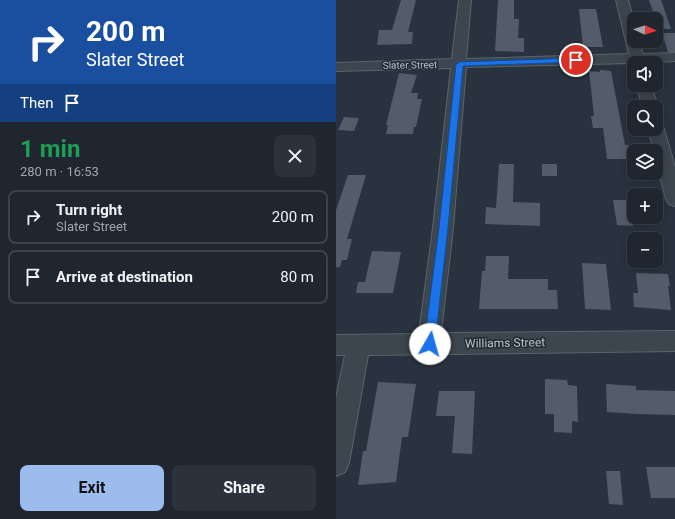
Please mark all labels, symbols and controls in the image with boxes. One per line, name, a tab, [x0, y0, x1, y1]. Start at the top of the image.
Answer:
north arrow	[627, 12, 663, 48]
map controls	[627, 12, 663, 268]
text: 200 m	[86, 15, 165, 48]
icon: right	[20, 16, 72, 68]
pin	[559, 43, 593, 77]
text: Slater Street	[86, 49, 184, 70]
icon: arrive	[565, 49, 587, 71]
button: sound	[627, 56, 663, 92]
street label: Slater Street	[383, 59, 437, 71]
icon: arrive	[61, 92, 83, 114]
text: Then	[20, 94, 53, 112]
button: search	[627, 100, 663, 136]
text: 1 min	[20, 135, 80, 163]
button: close	[274, 135, 316, 177]
button: layers	[627, 144, 663, 180]
text: 280 m · 16:53	[20, 164, 99, 179]
button: +	[627, 188, 663, 224]
text: Turn right	[56, 201, 122, 219]
icon: right	[22, 206, 44, 228]
text: 200 m	[272, 208, 314, 226]
text: Slater Street	[56, 219, 127, 234]
button: −	[627, 232, 663, 268]
icon: arrive	[22, 266, 44, 288]
text: Arrive at destination	[56, 268, 193, 286]
text: 80 m	[280, 268, 314, 286]
position arrow	[409, 323, 451, 365]
street label: Williams Street	[465, 335, 545, 351]
button: Exit	[20, 465, 164, 511]
button: Share	[172, 465, 316, 511]

